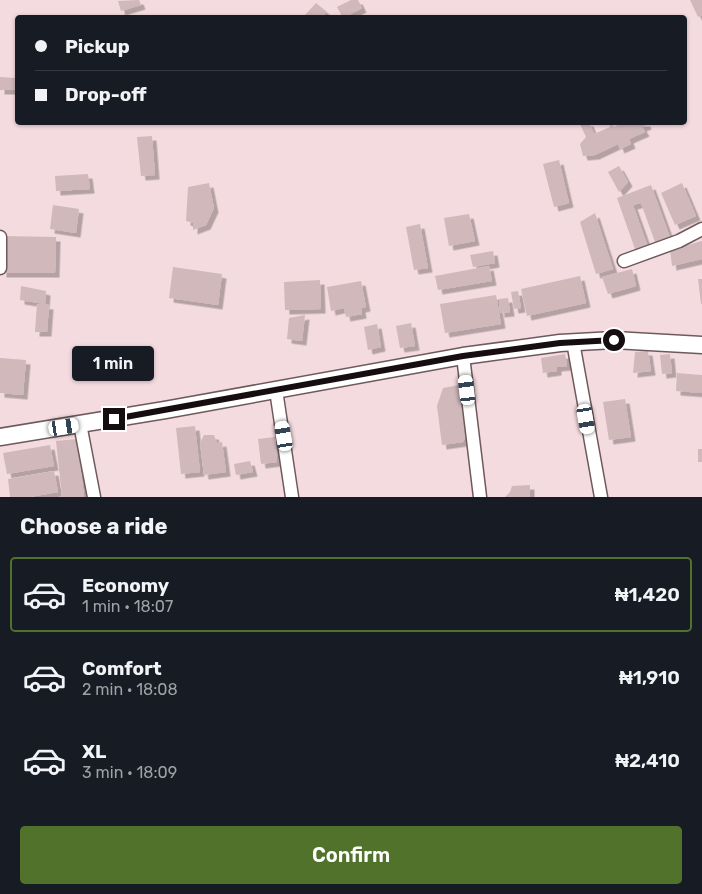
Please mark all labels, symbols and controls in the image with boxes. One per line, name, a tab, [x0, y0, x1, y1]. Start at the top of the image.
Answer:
text: Pickup	[65, 35, 130, 58]
text: Drop-off	[65, 83, 147, 106]
route start	[603, 329, 625, 351]
callout: 1 min	[73, 346, 155, 382]
text: 1 min	[93, 354, 133, 373]
car	[457, 374, 476, 406]
car	[576, 403, 595, 435]
route end	[103, 408, 125, 430]
car	[48, 417, 79, 437]
car	[274, 420, 293, 452]
text: Choose a ride	[20, 513, 167, 540]
icon: car	[22, 572, 67, 617]
text: Economy	[82, 574, 169, 597]
text: ₦1,420	[615, 583, 680, 606]
text: 1 min · 18:07	[82, 597, 173, 616]
icon: car	[22, 655, 67, 700]
text: Comfort	[82, 657, 162, 680]
text: ₦1,910	[619, 666, 680, 689]
text: 2 min · 18:08	[82, 680, 178, 699]
icon: car	[22, 738, 67, 783]
text: XL	[82, 740, 106, 763]
text: ₦2,410	[615, 749, 680, 772]
text: 3 min · 18:09	[82, 763, 177, 782]
button: Confirm	[20, 826, 682, 884]

